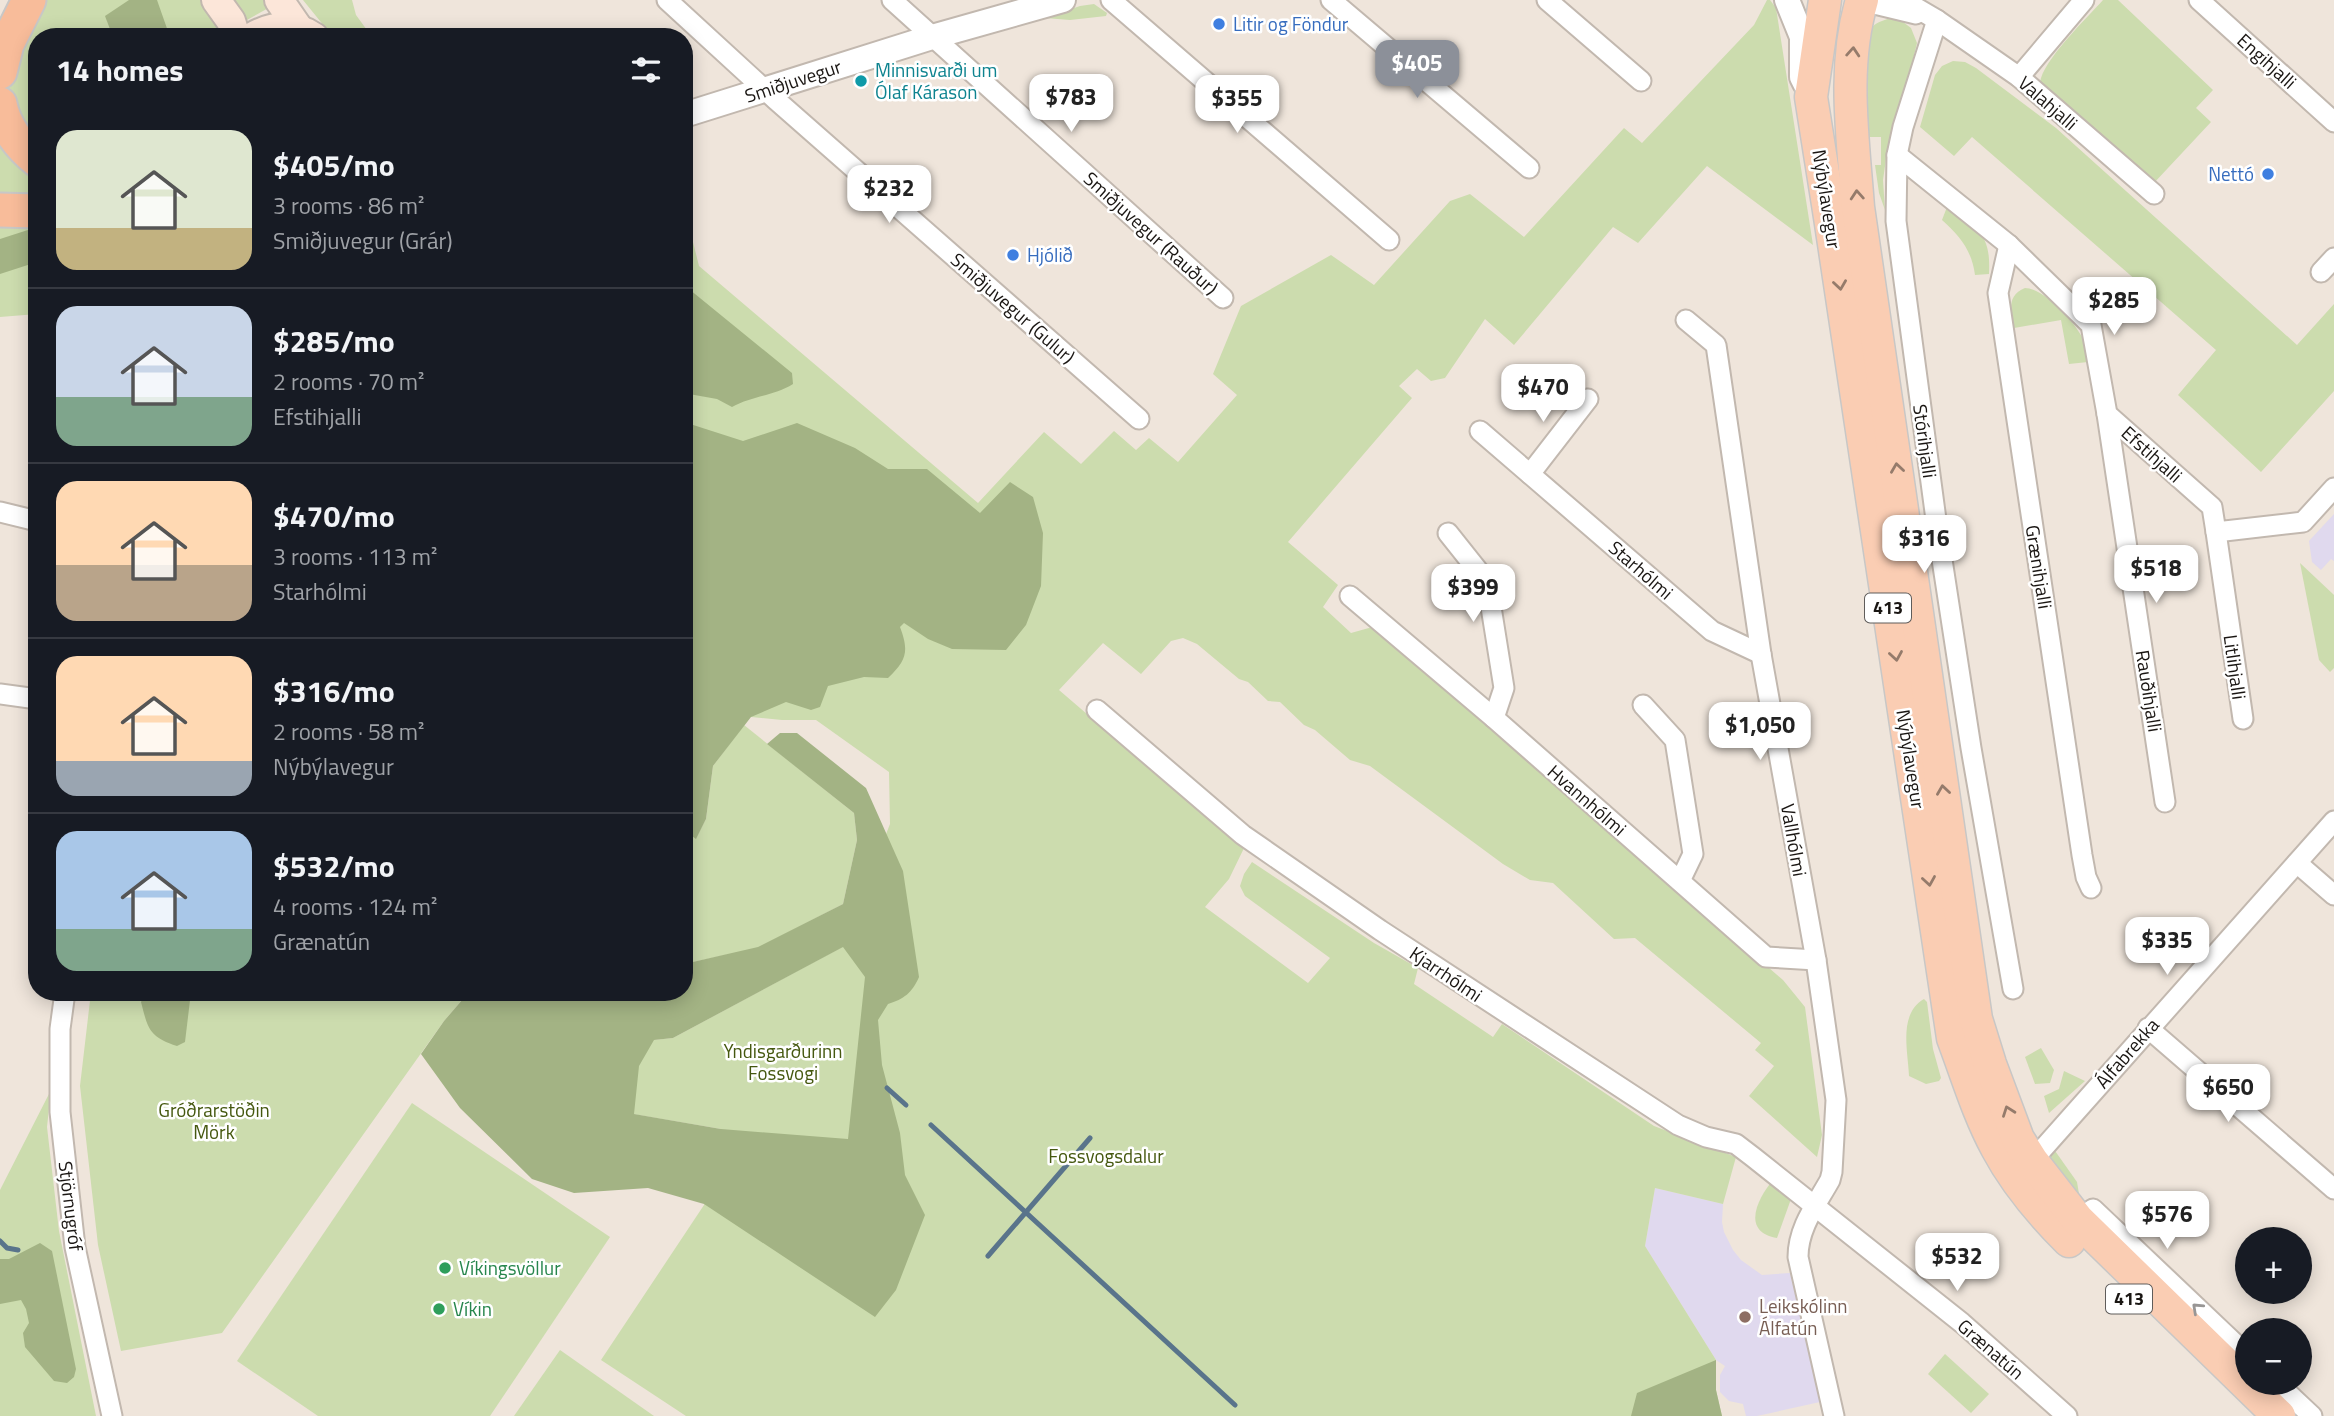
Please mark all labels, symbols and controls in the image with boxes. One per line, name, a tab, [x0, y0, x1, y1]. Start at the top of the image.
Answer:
place label: Litir og Föndur	[1233, 9, 1349, 38]
marker: Litir og Föndur	[1211, 16, 1227, 32]
street label: Engihjalli	[2231, 26, 2304, 95]
pin: $405	[1376, 41, 1458, 100]
text: $405	[1391, 45, 1443, 80]
one-way arrow	[1845, 46, 1860, 57]
text: 14 homes	[56, 47, 183, 93]
icon: filters	[627, 51, 665, 89]
street label: Smiðjuvegur	[741, 51, 845, 110]
place label: Minnisvarði um Ólaf Kárason	[875, 55, 997, 106]
street label: Valahjalli	[2012, 68, 2085, 137]
marker: Minnisvarði um Ólaf Kárason	[853, 73, 869, 89]
pin: $783	[1030, 74, 1112, 134]
pin: $355	[1196, 76, 1278, 135]
text: $783	[1045, 79, 1097, 114]
text: $355	[1211, 80, 1263, 115]
text: $405/mo	[273, 142, 395, 188]
street label: Nýbýlavegur	[1805, 147, 1850, 251]
icon: home	[112, 158, 196, 242]
place label: Nettó	[2208, 159, 2254, 188]
street label: Smiðjuvegur (Rauður)	[1078, 164, 1225, 301]
pin: $232	[848, 166, 930, 225]
marker: Nettó	[2260, 166, 2276, 182]
text: $232	[863, 170, 915, 205]
text: 3 rooms · 86 m²	[273, 188, 424, 223]
one-way arrow	[1850, 189, 1865, 200]
text: Smiðjuvegur (Grár)	[273, 223, 452, 258]
place label: Hjólið	[1027, 240, 1073, 269]
street label: Smiðjuvegur (Gulur)	[945, 245, 1082, 370]
marker: Hjólið	[1005, 247, 1021, 263]
pin: $285	[2073, 278, 2155, 337]
one-way arrow	[1833, 279, 1848, 291]
text: $285	[2088, 282, 2140, 317]
text: $285/mo	[273, 318, 395, 364]
icon: home	[112, 334, 196, 418]
text: 2 rooms · 70 m²	[273, 364, 424, 399]
pin: $470	[1502, 364, 1584, 424]
text: $470	[1517, 369, 1569, 404]
text: Efstihjalli	[273, 399, 362, 434]
street label: Stórihjalli	[1906, 402, 1945, 480]
street label: Efstihjalli	[2115, 418, 2189, 489]
one-way arrow	[1890, 462, 1905, 474]
text: $470/mo	[273, 493, 395, 539]
icon: home	[112, 509, 196, 593]
pin: $316	[1883, 516, 1965, 575]
text: $316	[1898, 520, 1950, 555]
street label: Grænihjalli	[2019, 523, 2060, 611]
street label: Starhólmi	[1603, 533, 1680, 606]
text: 3 rooms · 113 m²	[273, 539, 437, 574]
pin: $518	[2115, 546, 2197, 605]
text: $518	[2130, 550, 2182, 585]
pin: $399	[1432, 564, 1514, 624]
text: $399	[1447, 569, 1499, 604]
text: Starhólmi	[273, 574, 367, 609]
road number: 413	[1865, 594, 1911, 622]
street label: Litlihjalli	[2217, 633, 2254, 701]
street label: Rauðihjalli	[2129, 648, 2170, 734]
one-way arrow	[1888, 650, 1903, 662]
text: $316/mo	[273, 668, 395, 714]
icon: home	[112, 684, 196, 768]
pin: $1,050	[1703, 702, 1817, 762]
text: $1,050	[1725, 707, 1795, 742]
street label: Nýbýlavegur	[1889, 707, 1934, 811]
text: 2 rooms · 58 m²	[273, 714, 424, 749]
text: Nýbýlavegur	[273, 749, 394, 784]
street label: Hvannhólmi	[1541, 757, 1633, 842]
one-way arrow	[1935, 785, 1950, 796]
street label: Vallhólmi	[1774, 801, 1815, 879]
text: $532/mo	[273, 843, 395, 889]
icon: home	[112, 859, 196, 943]
one-way arrow	[1922, 875, 1937, 886]
text: 4 rooms · 124 m²	[273, 889, 437, 924]
pin: $335	[2126, 918, 2208, 977]
text: $335	[2141, 922, 2193, 957]
text: Grænatún	[273, 924, 370, 959]
street label: Kjarrhólmi	[1404, 939, 1489, 1009]
street label: Álfabrekka	[2088, 1011, 2166, 1094]
park label: Yndisgarðurinn Fossvogi	[724, 1036, 842, 1087]
pin: $650	[2187, 1064, 2269, 1124]
text: $650	[2202, 1069, 2254, 1104]
park label: Gróðrarstöðin Mörk	[158, 1095, 270, 1146]
one-way arrow	[2002, 1106, 2016, 1118]
park label: Fossvogsdalur	[1048, 1141, 1164, 1170]
street label: Stjörnugróf	[52, 1159, 91, 1253]
pin: $576	[2126, 1192, 2208, 1251]
text: $576	[2141, 1196, 2193, 1231]
map controls	[2235, 1227, 2312, 1395]
button: +	[2235, 1227, 2312, 1304]
pin: $532	[1916, 1234, 1998, 1293]
text: $532	[1931, 1238, 1983, 1273]
place label: Víkingsvöllur	[459, 1253, 561, 1282]
marker: Víkingsvöllur	[437, 1260, 453, 1276]
road number: 413	[2106, 1284, 2152, 1314]
place label: Leikskólinn Álfatún	[1759, 1291, 1848, 1342]
place label: Víkin	[453, 1294, 492, 1323]
marker: Víkin	[431, 1301, 447, 1317]
one-way arrow	[2193, 1303, 2206, 1316]
marker: Leikskólinn Álfatún	[1737, 1309, 1753, 1325]
street label: Grænatún	[1952, 1311, 2031, 1386]
button: −	[2235, 1318, 2312, 1395]

